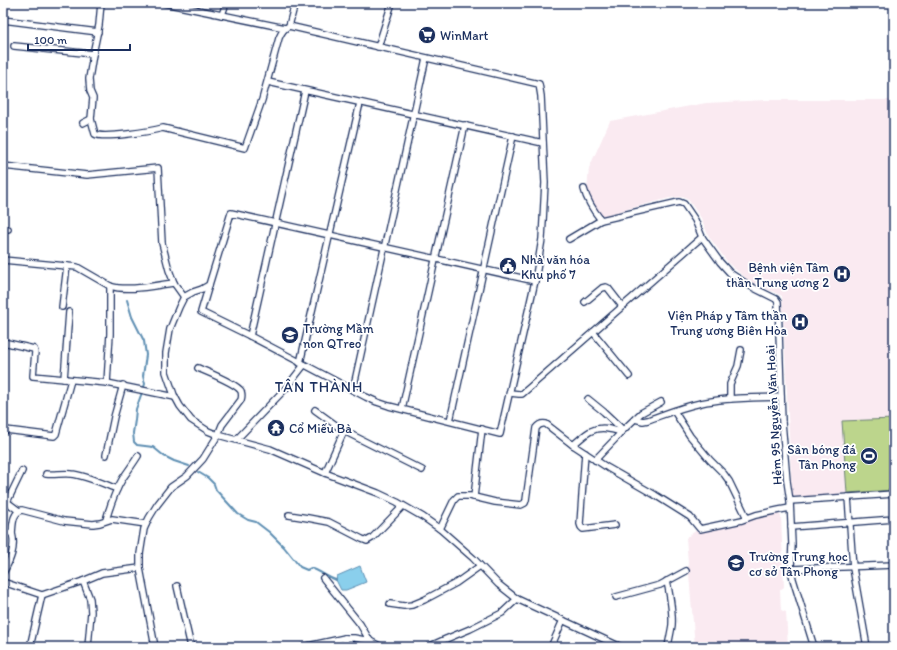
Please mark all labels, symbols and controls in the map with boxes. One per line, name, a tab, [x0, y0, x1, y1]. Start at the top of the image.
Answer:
supermarket icon: WinMart	[417, 25, 437, 45]
scale bar	[28, 26, 130, 52]
place label: WinMart	[440, 28, 489, 43]
text: 100 m	[34, 33, 67, 47]
place label: Nhà văn hóa Khu phố 7	[521, 252, 590, 282]
public building icon: Nhà văn hóa Khu phố 7	[498, 256, 518, 276]
place label: Bệnh viện Tâm thần Trung ương 2	[726, 260, 830, 290]
hospital icon: Bệnh viện Tâm thần Trung ương 2	[832, 264, 852, 284]
place label: Viện Pháp y Tâm thần Trung ương Biên Hòa	[668, 308, 788, 338]
hospital icon: Viện Pháp y Tâm thần Trung ương Biên Hòa	[790, 312, 810, 332]
place label: Trường Mầm non QTreo	[303, 321, 374, 351]
school or university icon: Trường Mầm non QTreo	[280, 325, 300, 345]
street label: Hẻm 95 Nguyễn Văn Hoài	[762, 345, 785, 485]
district label: TÂN THÀNH	[275, 378, 363, 396]
temple icon: Cổ Miếu Bà	[266, 418, 286, 438]
place label: Cổ Miếu Bà	[289, 421, 352, 436]
place label: Sân bóng đá Tân Phong	[787, 442, 856, 472]
sports icon: Sân bóng đá Tân Phong	[859, 446, 879, 466]
place label: Trường Trung học cơ sở Tân Phong	[749, 549, 848, 579]
school or university icon: Trường Trung học cơ sở Tân Phong	[726, 553, 746, 573]

